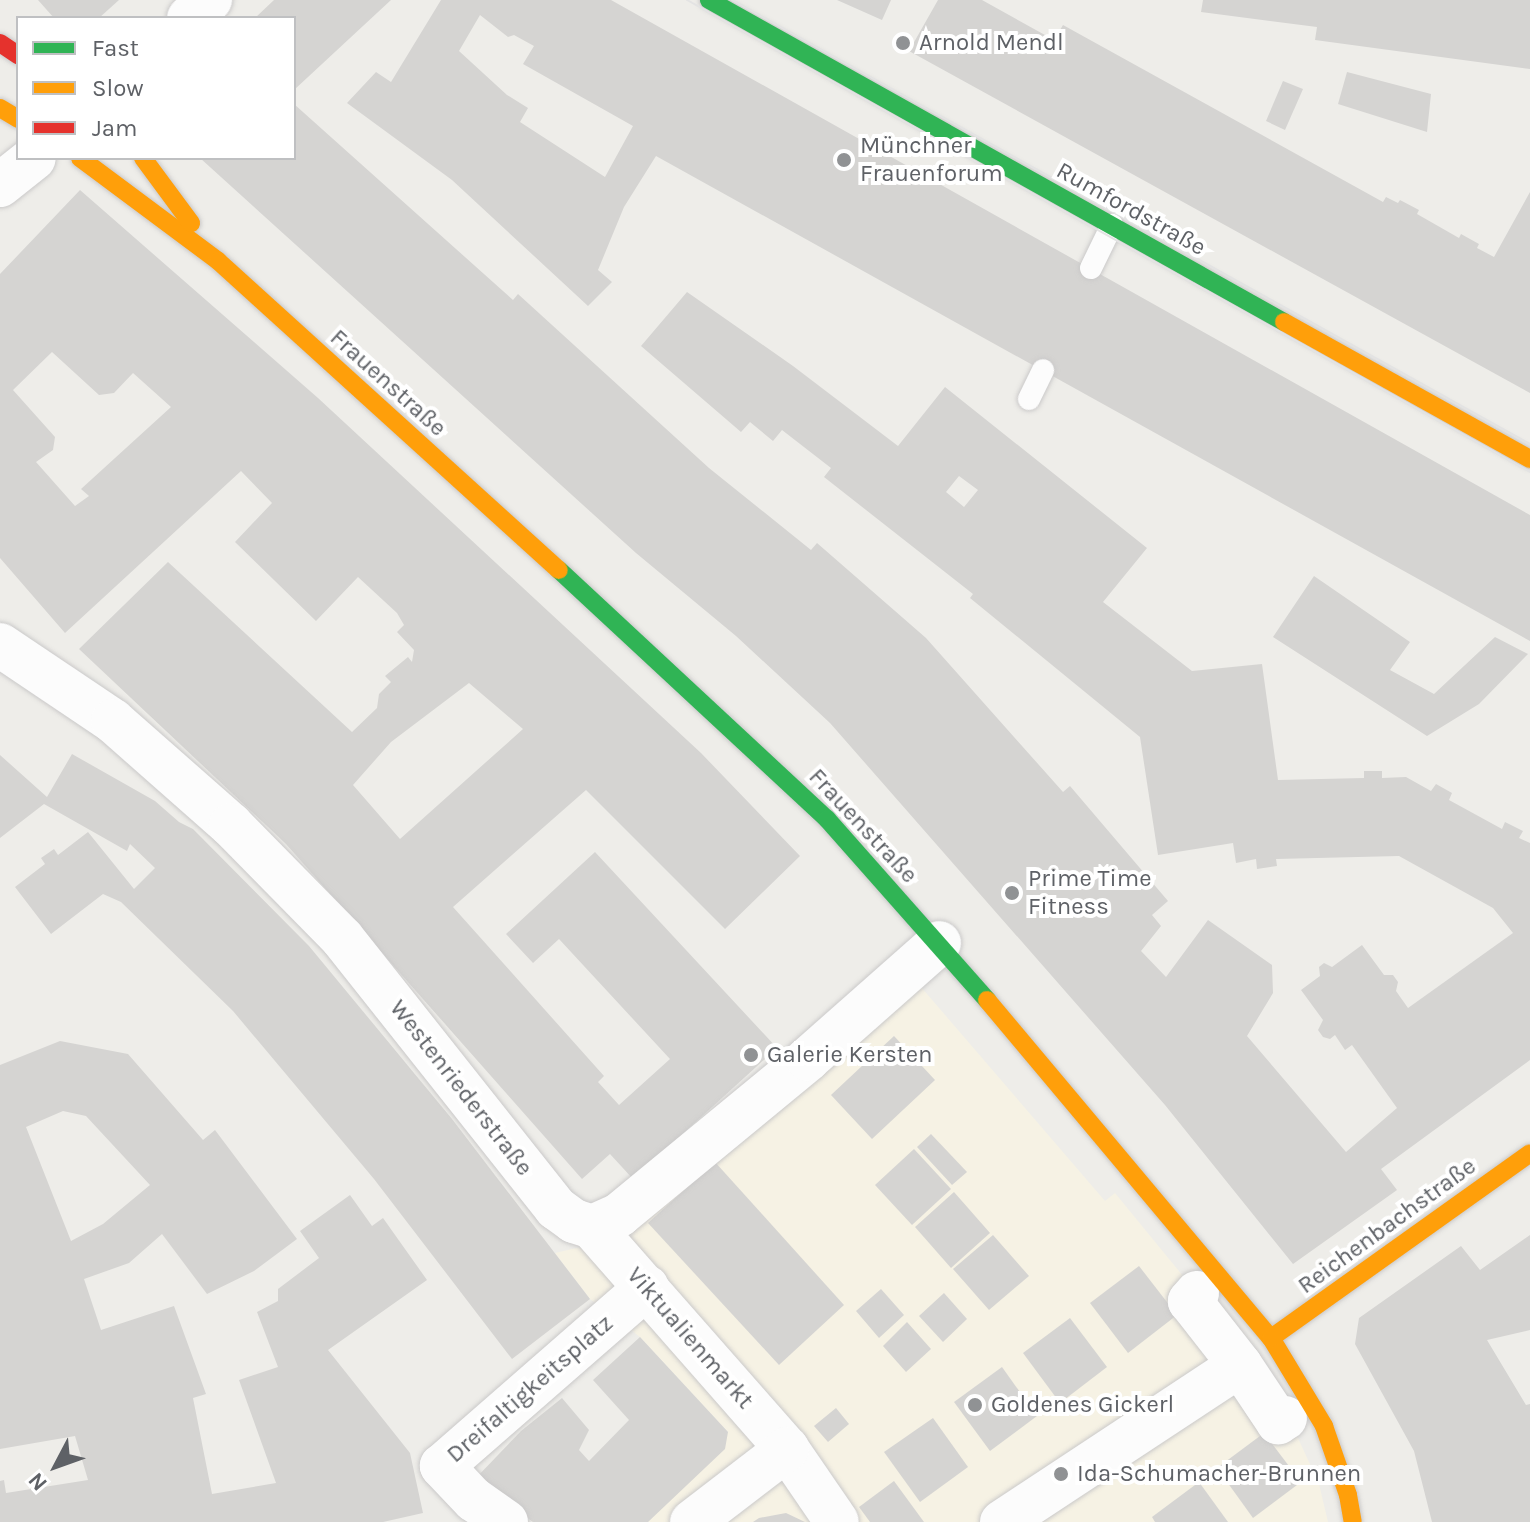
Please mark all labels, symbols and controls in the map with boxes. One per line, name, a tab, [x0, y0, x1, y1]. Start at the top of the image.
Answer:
legend	[16, 16, 296, 160]
place label: Arnold Mendl	[919, 29, 1064, 57]
text: Fast	[92, 34, 139, 62]
marker: Arnold Mendl	[894, 34, 912, 52]
text: Slow	[92, 74, 144, 102]
text: Jam	[92, 114, 137, 142]
place label: Münchner Frauenforum	[860, 132, 1003, 188]
marker: Münchner Frauenforum	[835, 151, 853, 169]
street label: Rumfordstraße	[1051, 156, 1211, 262]
street label: Frauenstraße	[324, 323, 452, 443]
street label: Frauenstraße	[803, 763, 923, 889]
place label: Prime Time Fitness	[1028, 865, 1152, 921]
marker: Prime Time Fitness	[1003, 884, 1021, 902]
street label: Westenriederstraße	[383, 994, 539, 1182]
place label: Galerie Kersten	[767, 1041, 933, 1069]
marker: Galerie Kersten	[742, 1046, 760, 1064]
street label: Reichenbachstraße	[1292, 1152, 1482, 1300]
street label: Viktualienmarkt	[621, 1261, 759, 1415]
street label: Dreifaltigkeitsplatz	[441, 1309, 619, 1469]
place label: Goldenes Gickerl	[991, 1391, 1174, 1419]
marker: Goldenes Gickerl	[966, 1396, 984, 1414]
north arrow	[16, 1426, 96, 1506]
place label: Ida-Schumacher-Brunnen	[1077, 1460, 1361, 1488]
marker: Ida-Schumacher-Brunnen	[1052, 1465, 1070, 1483]
text: N	[23, 1467, 53, 1496]

